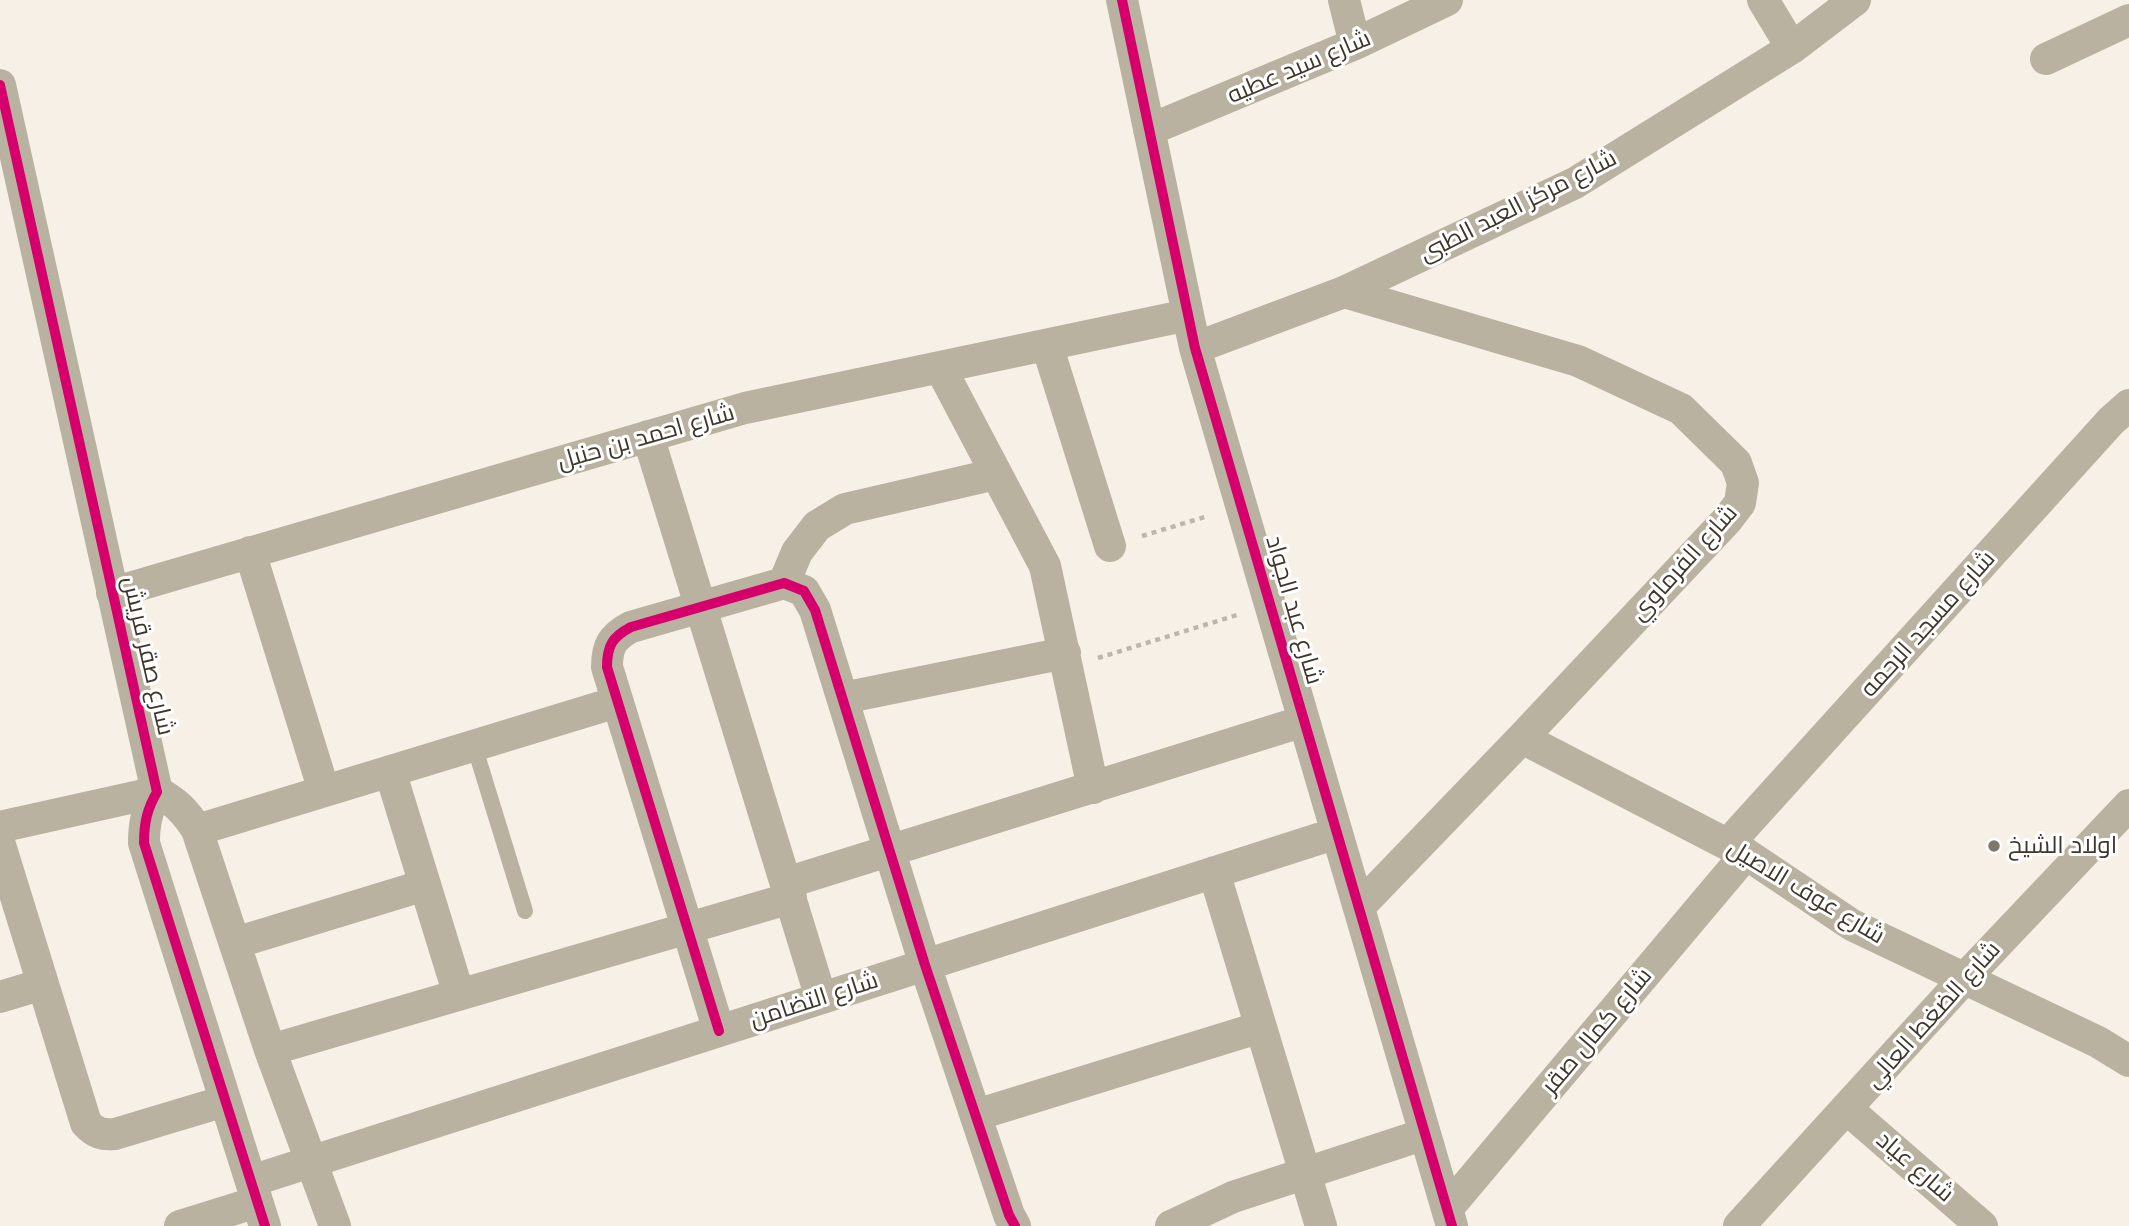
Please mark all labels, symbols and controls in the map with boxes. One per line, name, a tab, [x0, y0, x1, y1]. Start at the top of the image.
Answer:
street label: شارع سيد عطيه	[1223, 24, 1375, 110]
street label: شارع مركز العبد الطبى	[1415, 144, 1621, 268]
street label: شارع احمد بن حنبل	[554, 398, 738, 476]
street label: شارع الفرماوي	[1624, 499, 1744, 627]
street label: شارع عبد الجواد	[1259, 532, 1329, 688]
street label: شارع مسجد الرحمه	[1855, 545, 2001, 703]
street label: شارع صقر قريش	[116, 574, 180, 738]
place label: اولاد الشيخ	[2008, 832, 2117, 860]
street label: شارع عوف الاصيل	[1722, 834, 1890, 950]
marker: اولاد الشيخ	[1986, 838, 2002, 854]
street label: شارع الضغط العالي	[1859, 936, 2007, 1094]
street label: شارع كمال صقر	[1536, 962, 1658, 1100]
street label: شارع التضامن	[746, 966, 882, 1034]
street label: شارع عياد	[1870, 1126, 1960, 1208]

